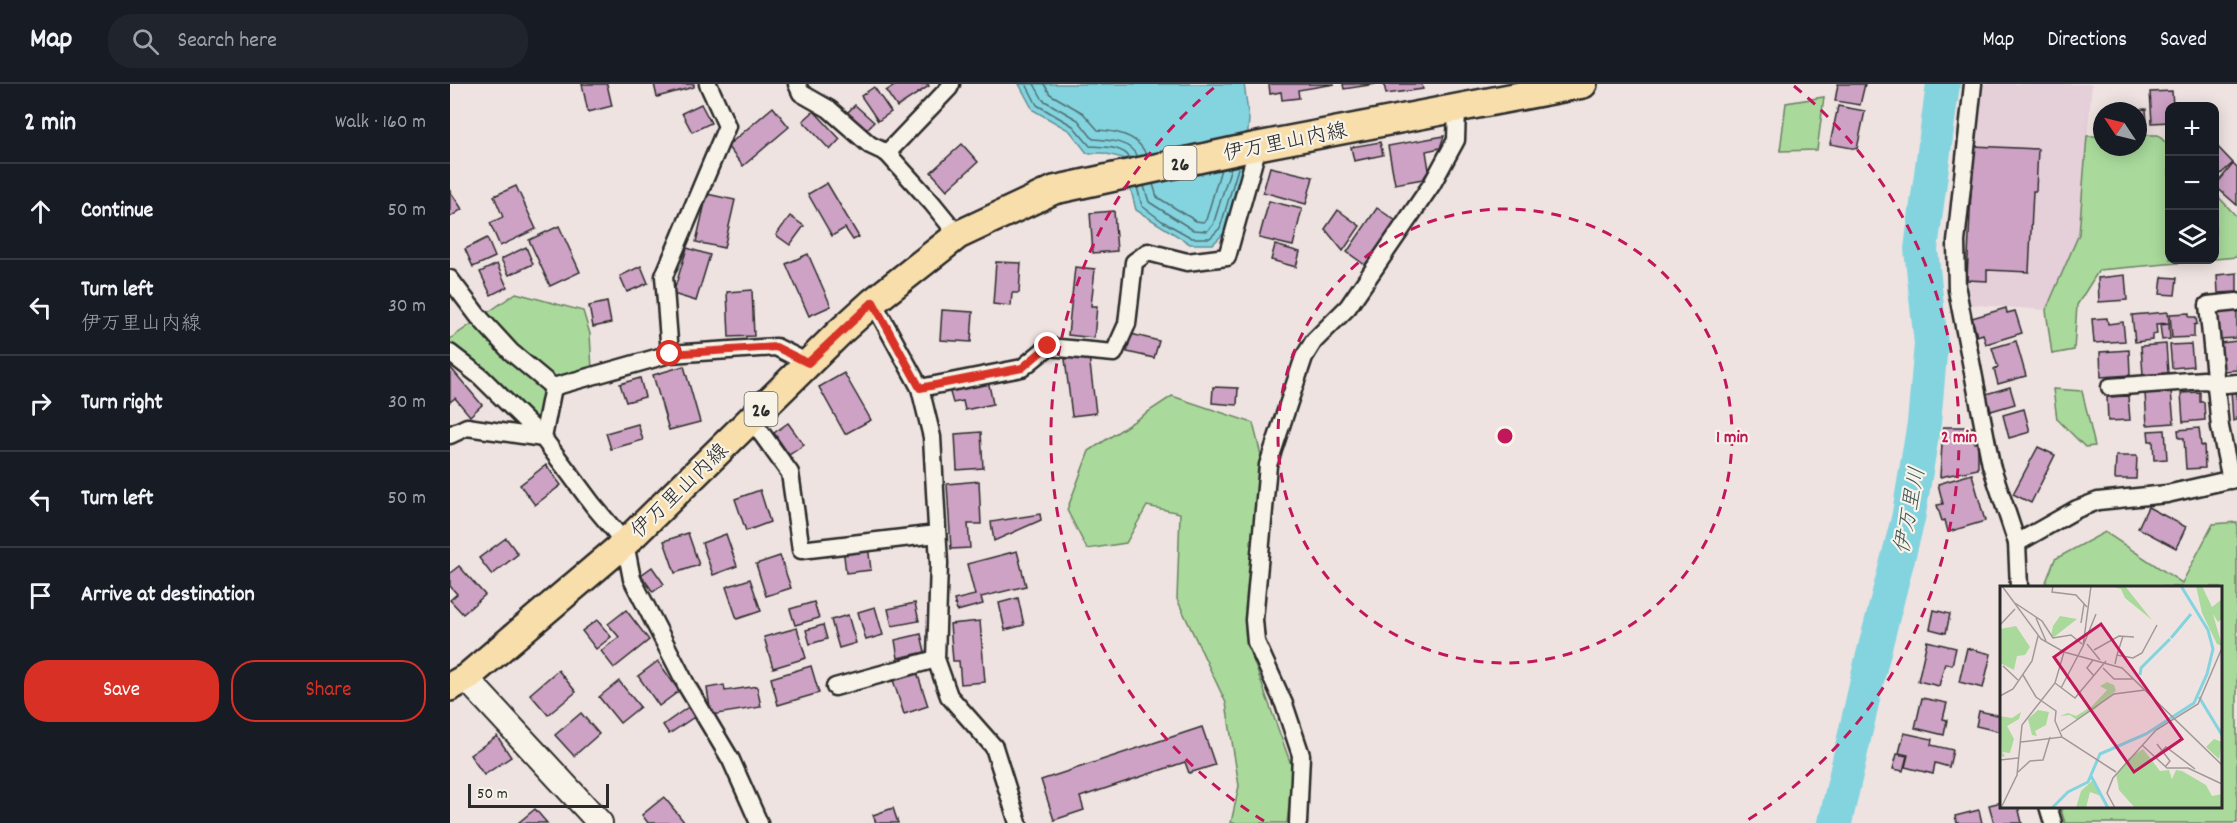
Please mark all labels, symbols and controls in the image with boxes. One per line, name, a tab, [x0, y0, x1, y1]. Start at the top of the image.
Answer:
search box	[108, 14, 528, 68]
text: Map	[30, 21, 72, 61]
icon: search	[129, 25, 162, 58]
text: Search here	[177, 26, 277, 57]
text: Map	[1983, 26, 2014, 56]
text: Directions	[2047, 26, 2127, 56]
text: Saved	[2160, 26, 2207, 56]
north arrow	[2093, 102, 2147, 156]
map controls	[2165, 102, 2219, 264]
button: +	[2165, 102, 2219, 156]
text: 2 min	[24, 105, 76, 142]
text: Walk · 160 m	[335, 109, 426, 137]
street label: 伊万里山内線	[1221, 117, 1350, 171]
road number: 26	[1164, 146, 1196, 180]
button: −	[2165, 156, 2219, 210]
icon: ahead	[24, 195, 57, 228]
text: Continue	[81, 196, 153, 227]
text: 50 m	[388, 197, 426, 225]
button: layers	[2165, 210, 2219, 264]
text: Turn left	[81, 275, 153, 306]
icon: left	[24, 291, 57, 324]
text: 30 m	[388, 293, 426, 321]
text: 伊万里山内線	[81, 311, 201, 339]
route end	[1034, 332, 1060, 358]
route start	[656, 340, 682, 366]
icon: right	[24, 387, 57, 420]
text: Turn right	[81, 388, 163, 419]
text: 30 m	[388, 389, 426, 417]
road number: 26	[744, 392, 778, 426]
centre of rings	[1495, 426, 1515, 446]
text: 1 min	[1716, 426, 1748, 451]
text: 2 min	[1941, 426, 1977, 451]
street label: 伊万里山内線	[625, 438, 737, 547]
water label: 伊万里川	[1888, 465, 1935, 557]
icon: left	[24, 483, 57, 516]
text: Turn left	[81, 484, 153, 515]
text: 50 m	[388, 485, 426, 513]
icon: arrive	[24, 579, 57, 612]
text: Arrive at destination	[81, 580, 255, 611]
inset map	[2000, 586, 2222, 808]
button: Save	[24, 660, 219, 722]
button: Share	[231, 660, 426, 722]
scale bar	[468, 781, 609, 808]
text: 50 m	[477, 783, 508, 806]

